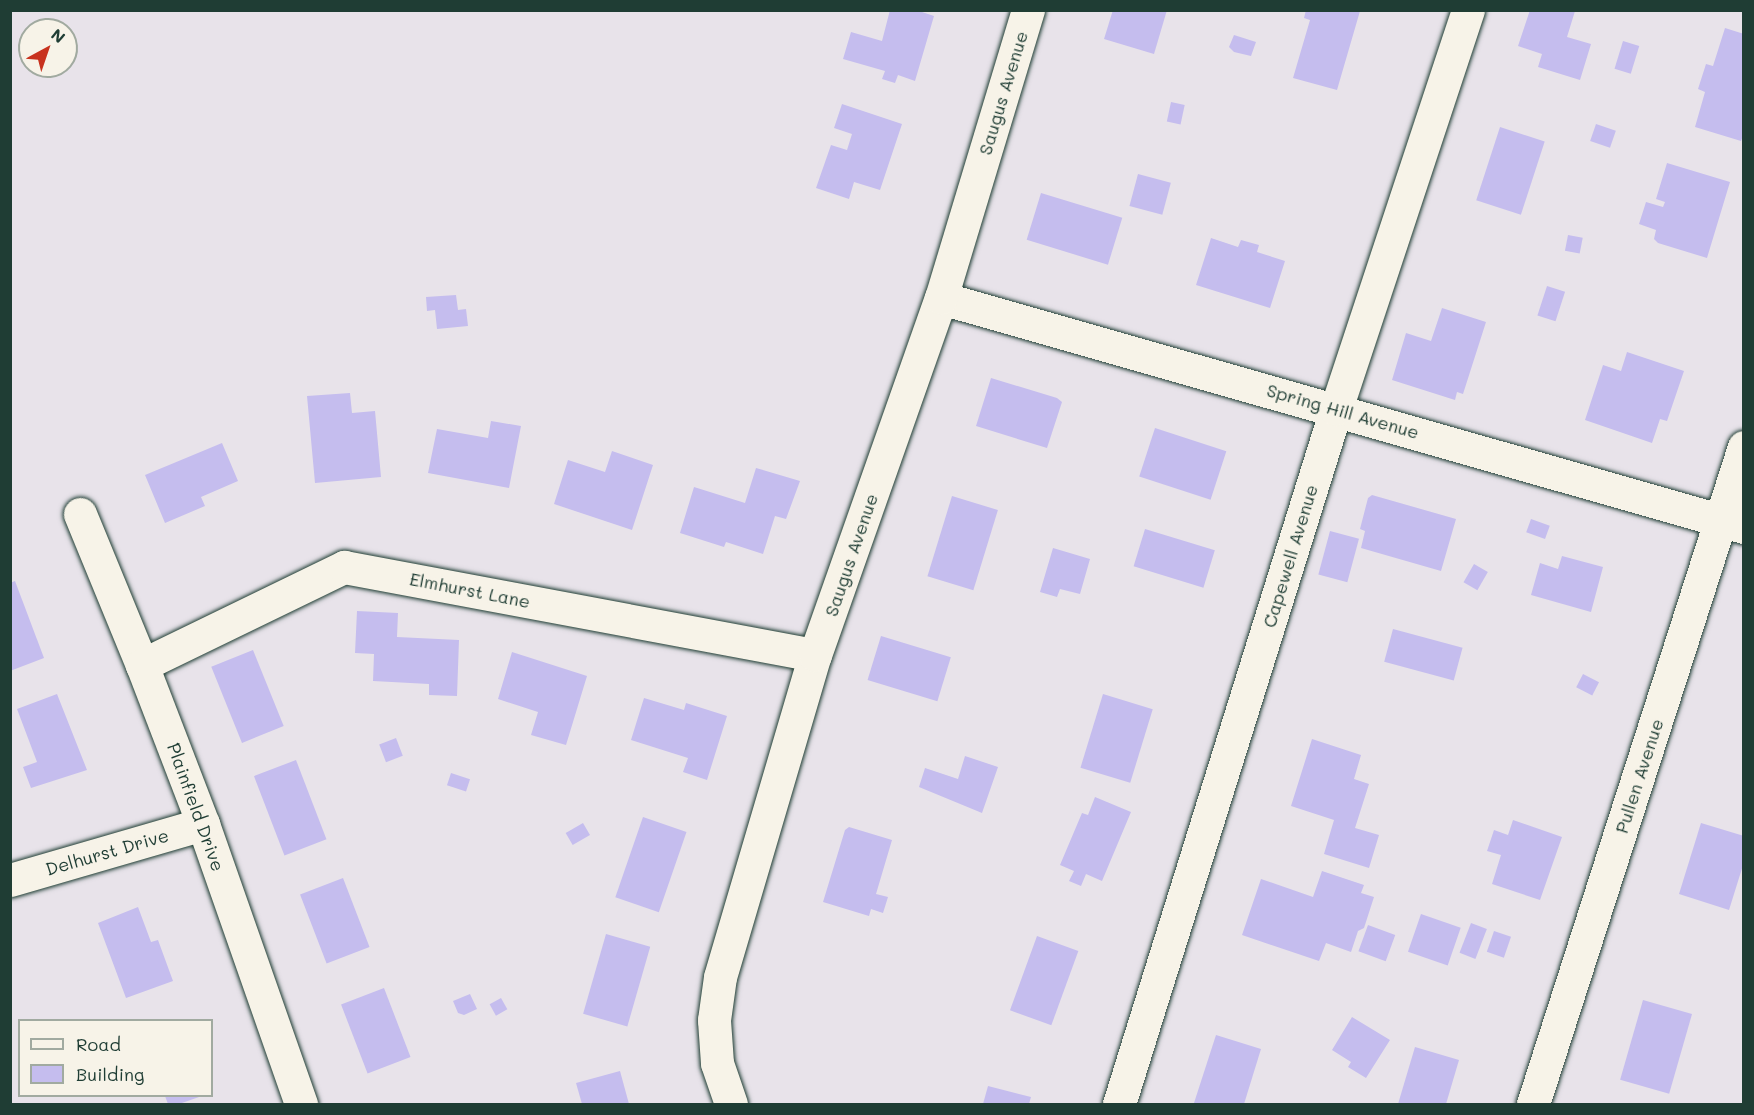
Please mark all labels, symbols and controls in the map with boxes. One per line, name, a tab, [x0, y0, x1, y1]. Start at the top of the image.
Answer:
north arrow	[18, 18, 78, 78]
text: N	[47, 23, 70, 47]
street label: Saugus Avenue	[974, 29, 1032, 157]
street label: Spring Hill Avenue	[1264, 379, 1422, 443]
street label: Capewell Avenue	[1258, 482, 1322, 630]
street label: Saugus Avenue	[820, 491, 882, 619]
street label: Elmhurst Lane	[408, 568, 532, 612]
street label: Pullen Avenue	[1610, 716, 1668, 836]
street label: Plainfield Drive	[163, 740, 229, 874]
street label: Delhurst Drive	[43, 824, 171, 880]
legend	[18, 1019, 213, 1097]
text: Road	[76, 1032, 121, 1056]
text: Building	[76, 1062, 144, 1086]

